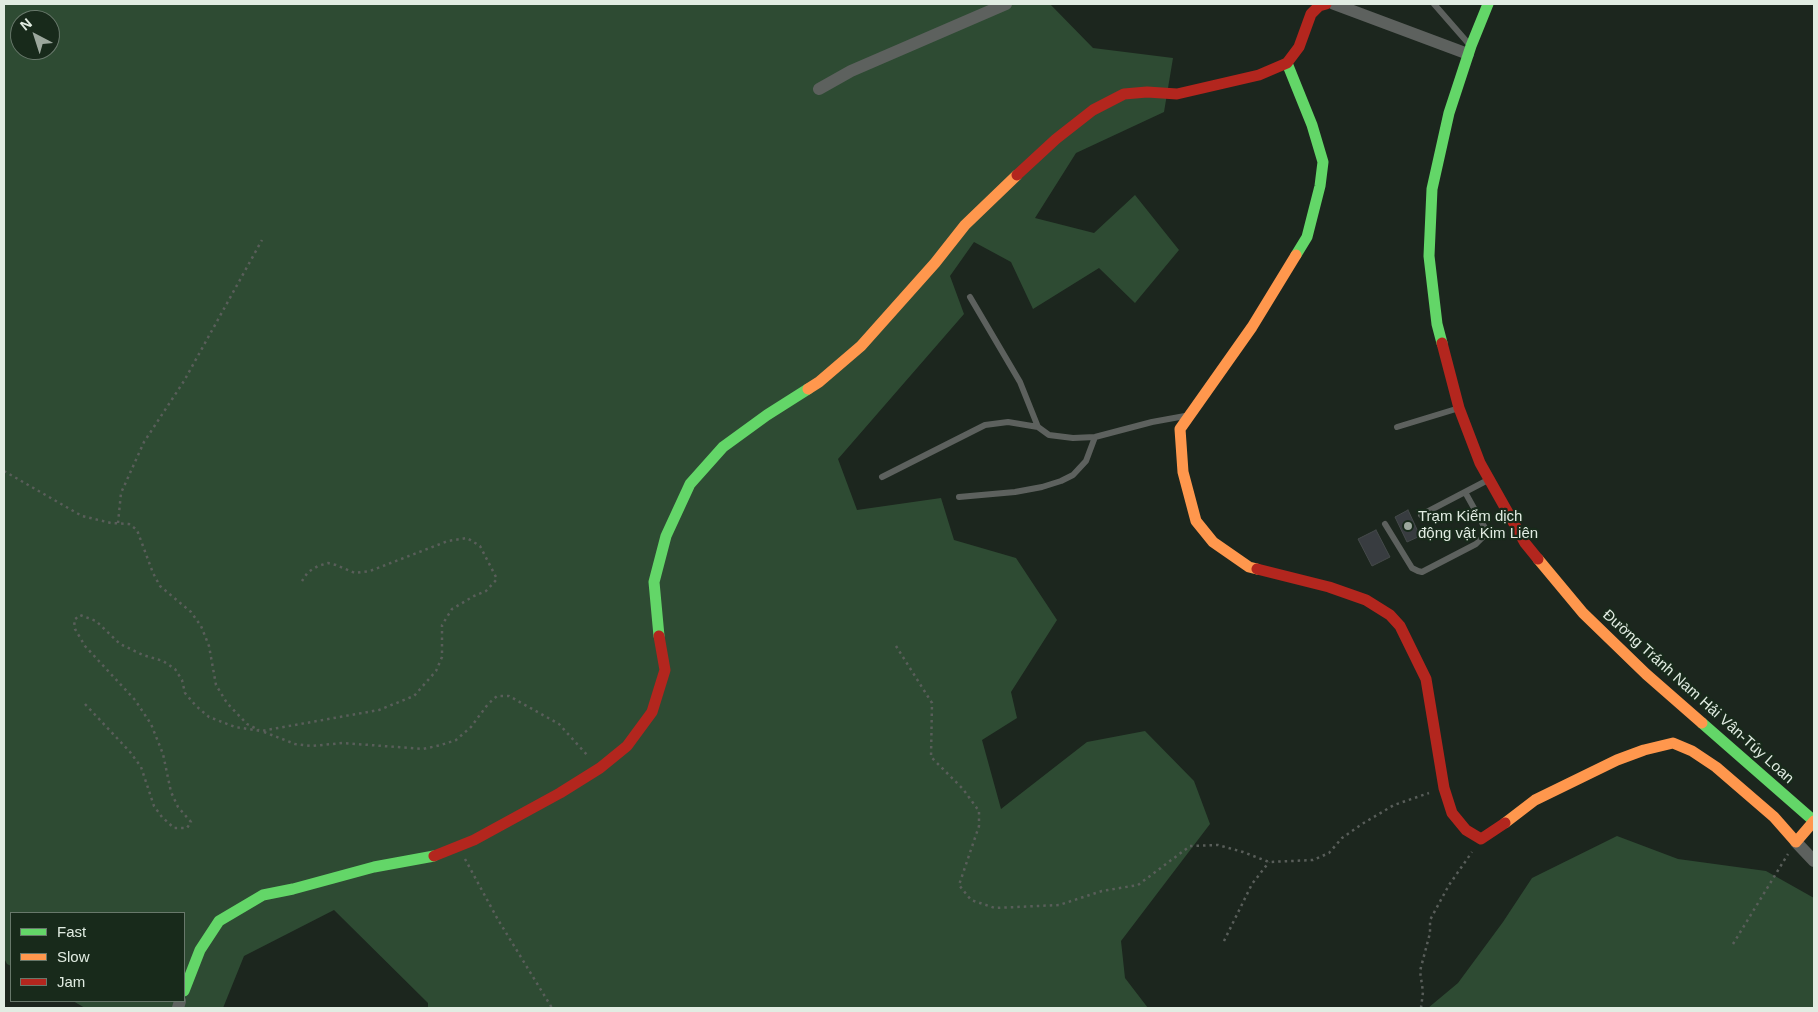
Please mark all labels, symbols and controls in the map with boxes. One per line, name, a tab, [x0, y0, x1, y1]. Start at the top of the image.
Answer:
north arrow	[10, 10, 60, 60]
text: N	[17, 15, 35, 34]
place label: Trạm Kiểm dịch động vật Kim Liên	[1418, 508, 1538, 543]
marker: Trạm Kiểm dịch động vật Kim Liên	[1402, 520, 1414, 532]
street label: Đường Tránh Nam Hải Vân-Túy Loan	[1599, 606, 1797, 788]
legend	[10, 912, 185, 1002]
text: Fast	[57, 923, 86, 940]
text: Slow	[57, 948, 90, 965]
text: Jam	[57, 973, 85, 990]

